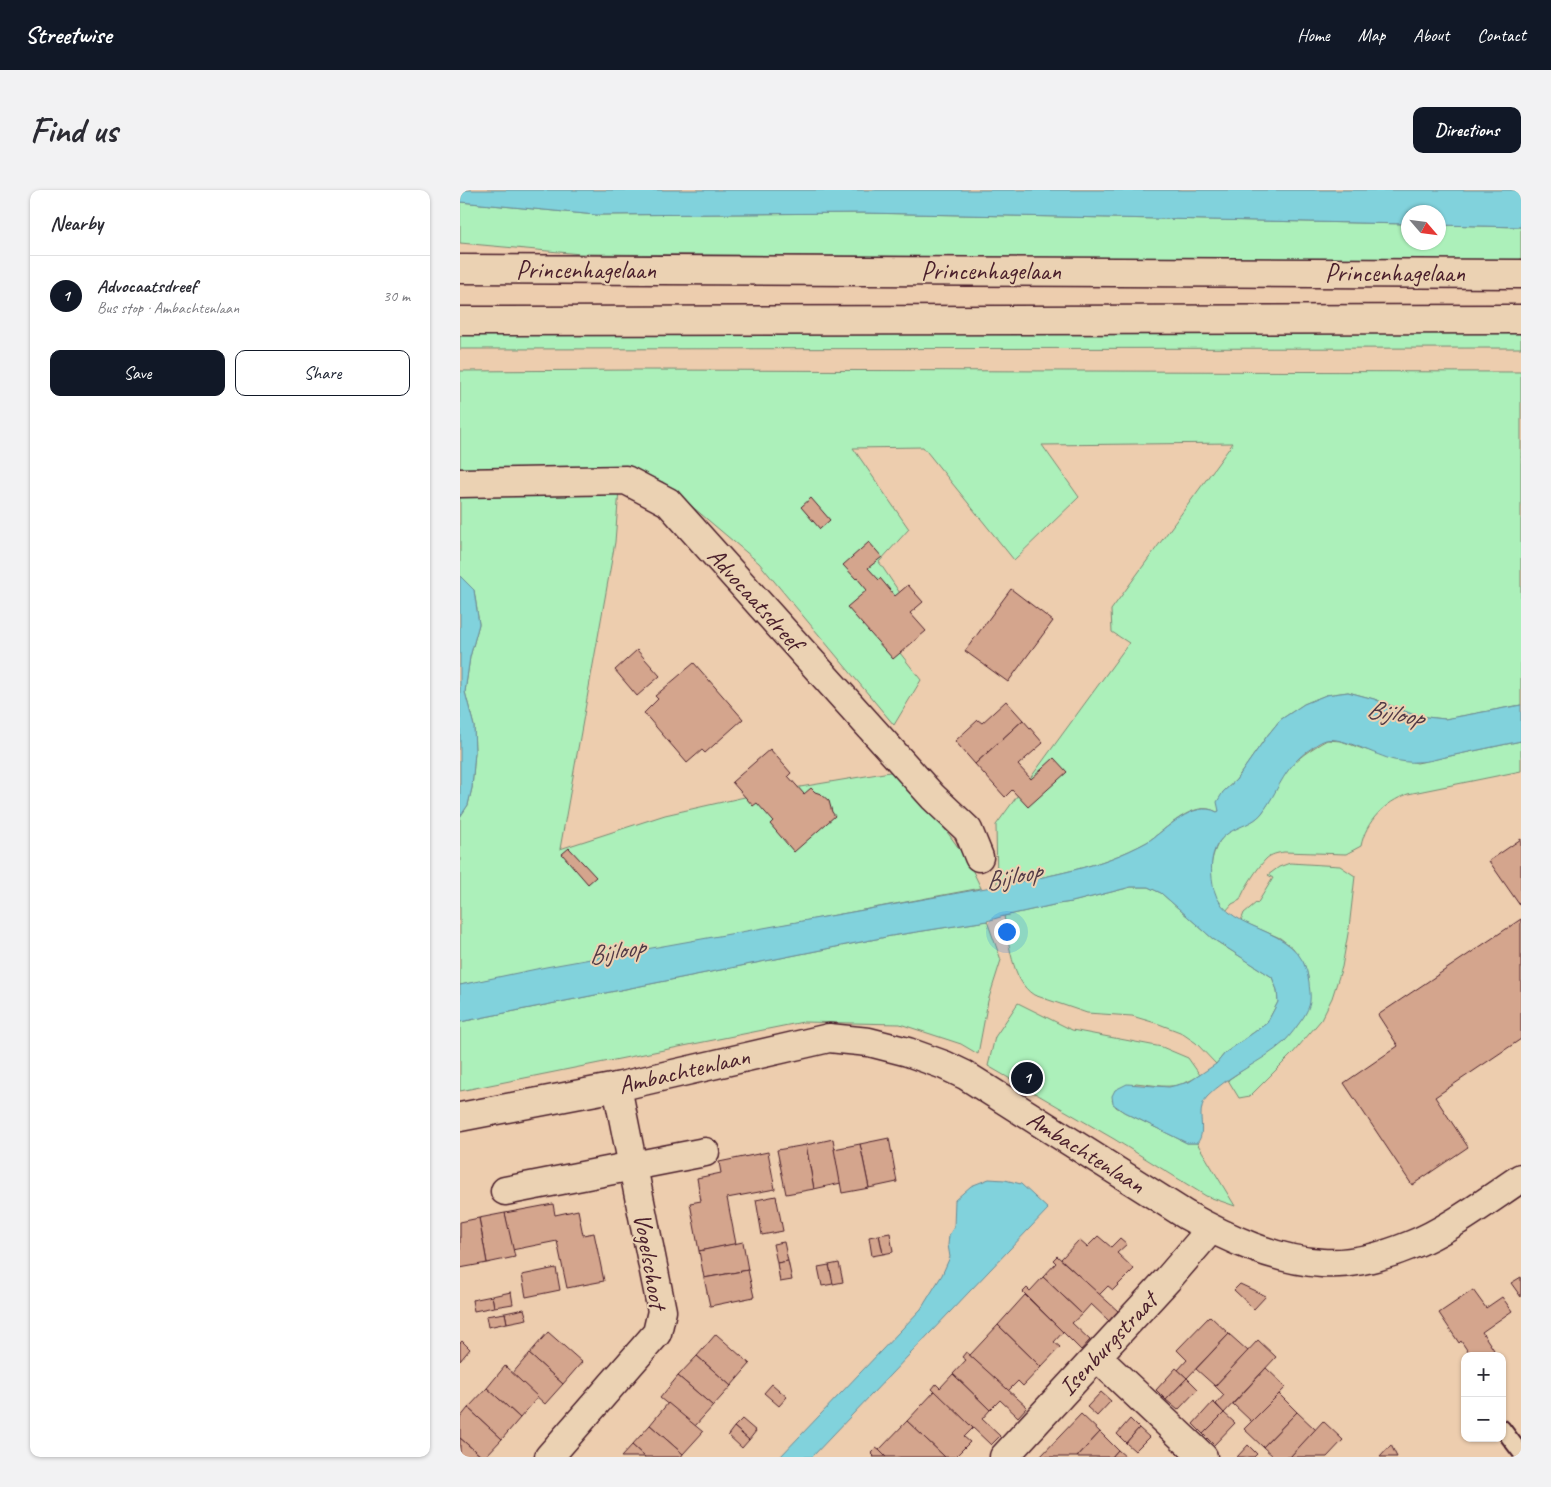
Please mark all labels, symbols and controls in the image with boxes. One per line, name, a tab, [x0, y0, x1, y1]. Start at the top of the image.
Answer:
text: Streetwise	[25, 20, 111, 50]
text: Home	[1297, 24, 1330, 46]
text: Map	[1358, 24, 1385, 46]
text: About	[1413, 24, 1449, 46]
text: Contact	[1477, 24, 1526, 46]
button: Directions	[1413, 107, 1521, 153]
text: Find us	[30, 108, 117, 153]
north arrow	[1401, 205, 1446, 250]
text: Nearby	[50, 210, 103, 236]
street label: Princenhagelaan	[516, 254, 657, 286]
street label: Princenhagelaan	[921, 255, 1062, 287]
street label: Princenhagelaan	[1325, 257, 1466, 289]
text: Advocaatsdreef	[97, 274, 196, 298]
text: 1	[62, 286, 70, 306]
text: 30 m	[383, 286, 410, 306]
text: Bus stop · Ambachtenlaan	[97, 298, 239, 318]
button: Save	[50, 350, 225, 396]
button: Share	[235, 350, 410, 396]
street label: Advocaatsdreef	[700, 541, 813, 661]
water label: Bijloop	[1364, 692, 1429, 735]
water label: Bijloop	[982, 853, 1047, 898]
your location	[994, 919, 1020, 945]
water label: Bijloop	[585, 929, 650, 972]
street label: Ambachtenlaan	[615, 1040, 753, 1102]
pin: 1	[1011, 1059, 1043, 1097]
street label: Ambachtenlaan	[1021, 1103, 1152, 1201]
street label: Vogelschoot	[626, 1211, 675, 1315]
street label: Isenburgstraat	[1052, 1282, 1167, 1403]
map controls	[1461, 1352, 1506, 1442]
button: +	[1461, 1352, 1506, 1397]
button: −	[1461, 1397, 1506, 1442]

